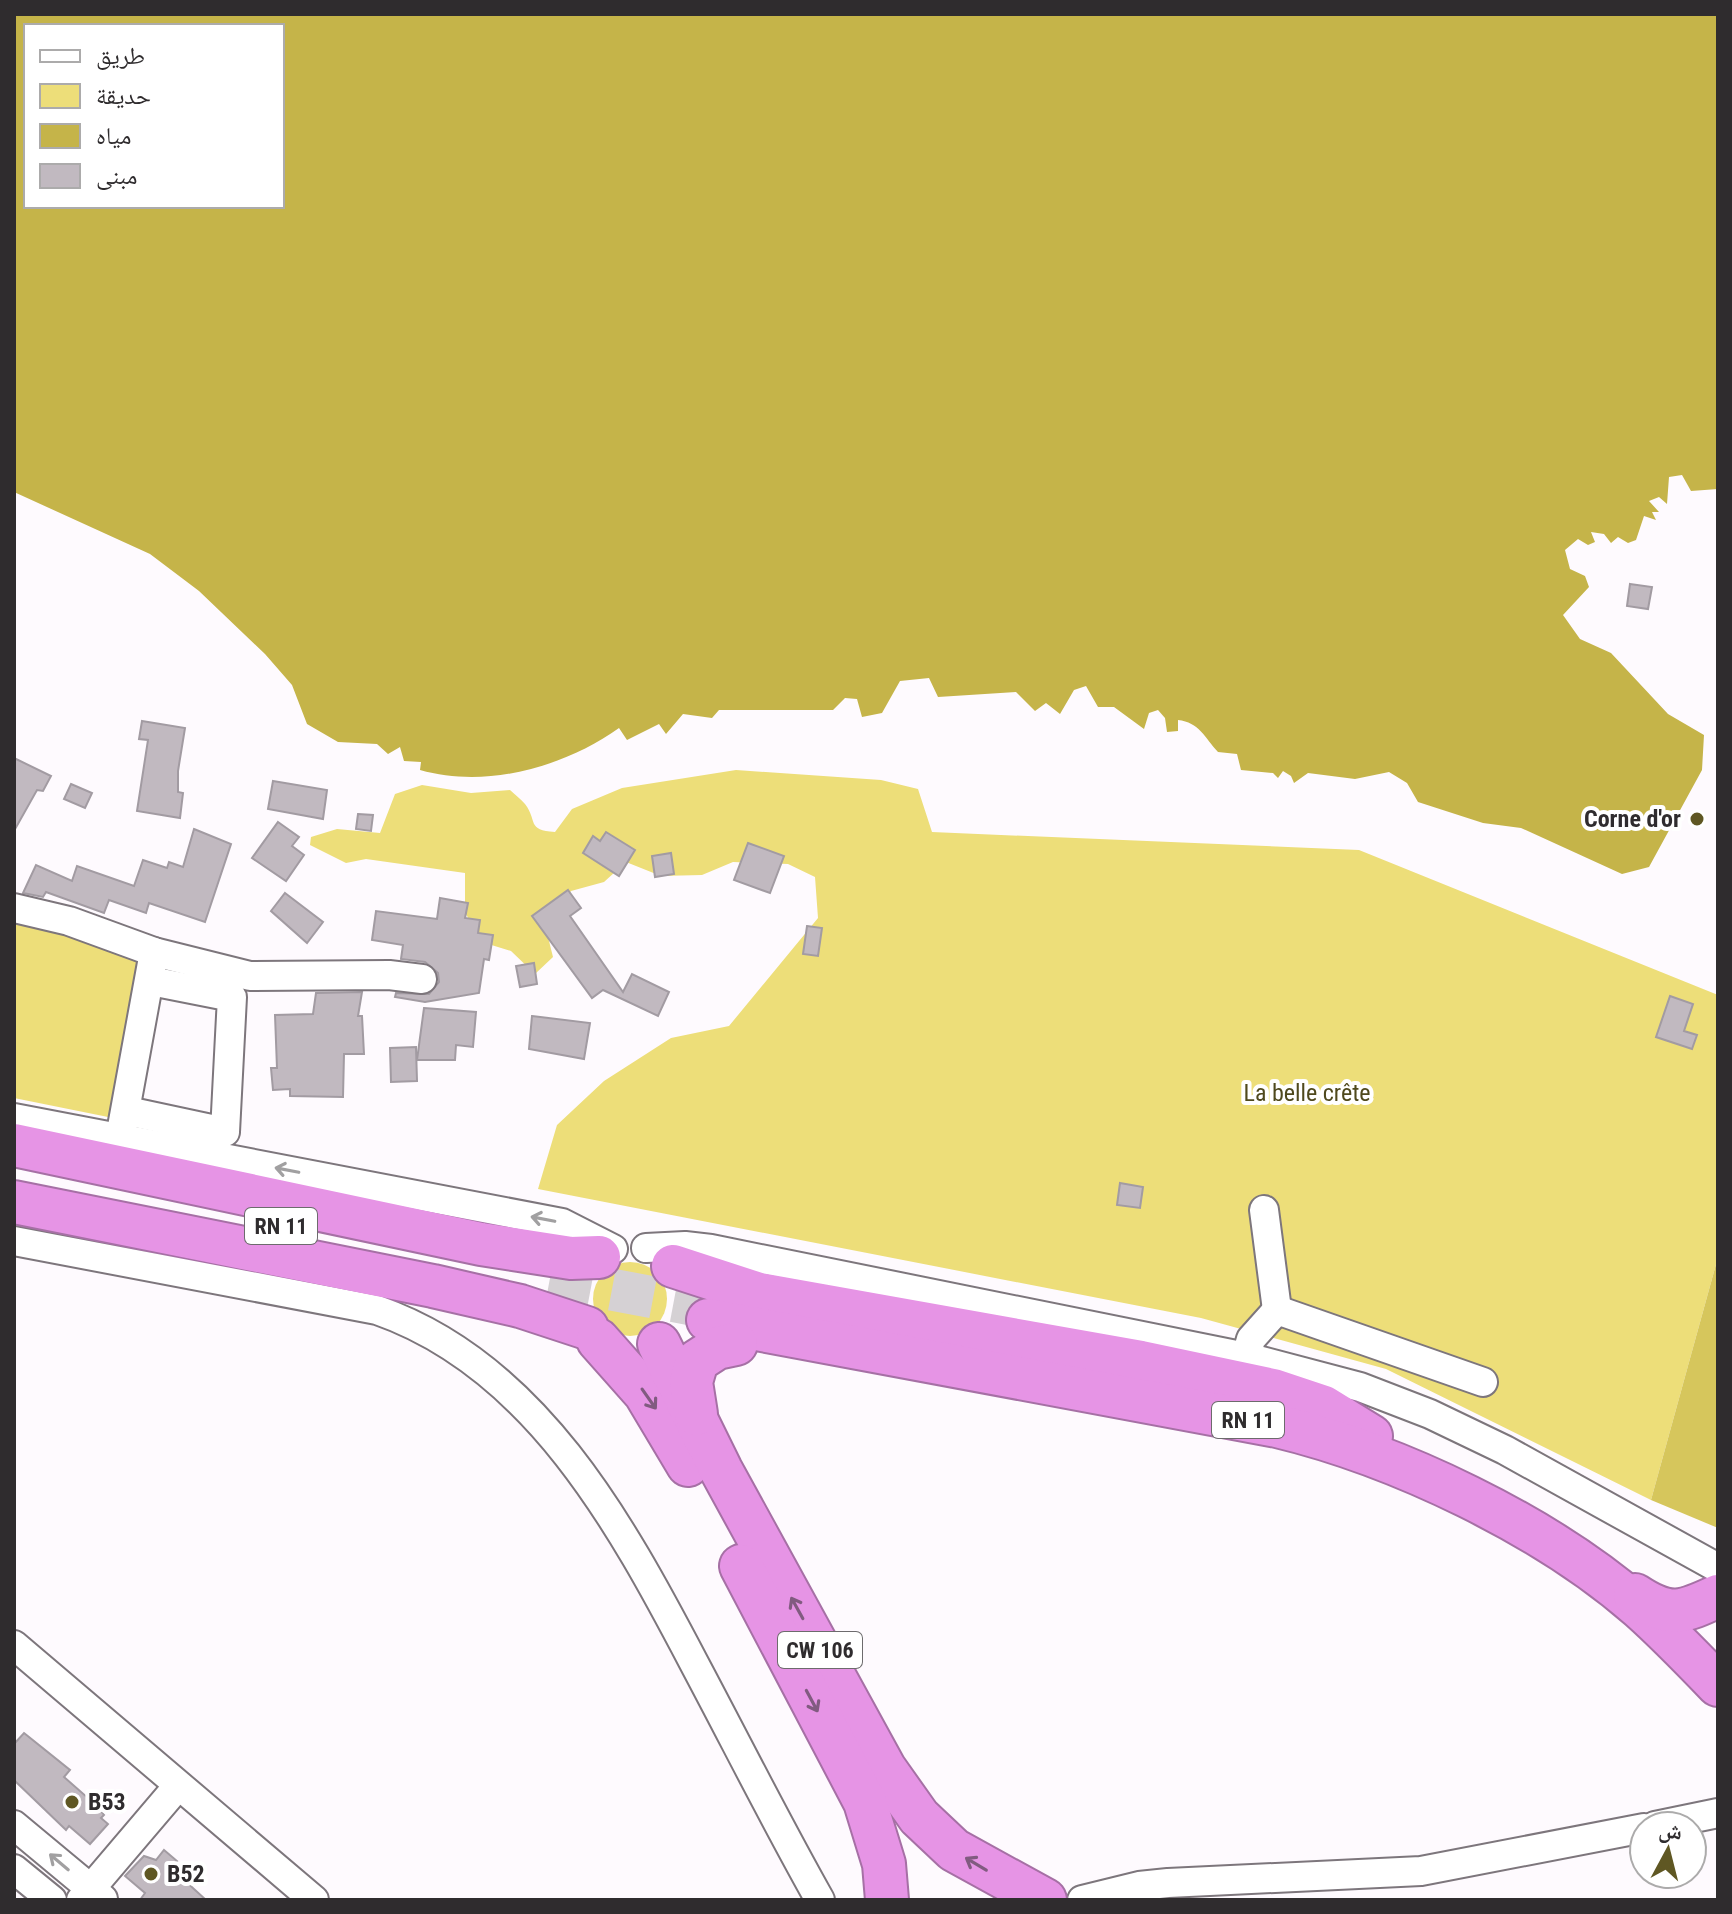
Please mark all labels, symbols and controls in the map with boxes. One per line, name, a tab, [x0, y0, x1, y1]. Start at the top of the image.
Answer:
legend	[24, 24, 284, 208]
text: طريق	[96, 42, 145, 70]
text: حديقة	[96, 82, 151, 110]
text: مياه	[96, 122, 131, 150]
text: مبنى	[96, 162, 137, 190]
place label: Corne d'or	[1584, 805, 1681, 833]
marker: Corne d'or	[1688, 810, 1706, 828]
park label: La belle crête	[1243, 1079, 1371, 1107]
one-way arrow	[275, 1162, 300, 1177]
road number: RN 11	[245, 1208, 317, 1244]
one-way arrow	[530, 1210, 556, 1225]
one-way arrow	[641, 1387, 657, 1409]
road number: RN 11	[1212, 1402, 1284, 1438]
one-way arrow	[789, 1597, 804, 1621]
road number: CW 106	[778, 1632, 862, 1668]
one-way arrow	[805, 1689, 821, 1712]
place label: B53	[88, 1788, 126, 1816]
marker: B53	[63, 1793, 81, 1811]
north arrow	[1628, 1810, 1708, 1890]
text: ش	[1657, 1817, 1683, 1845]
one-way arrow	[49, 1853, 70, 1871]
one-way arrow	[965, 1856, 988, 1872]
place label: B52	[167, 1860, 205, 1888]
marker: B52	[142, 1865, 160, 1883]

